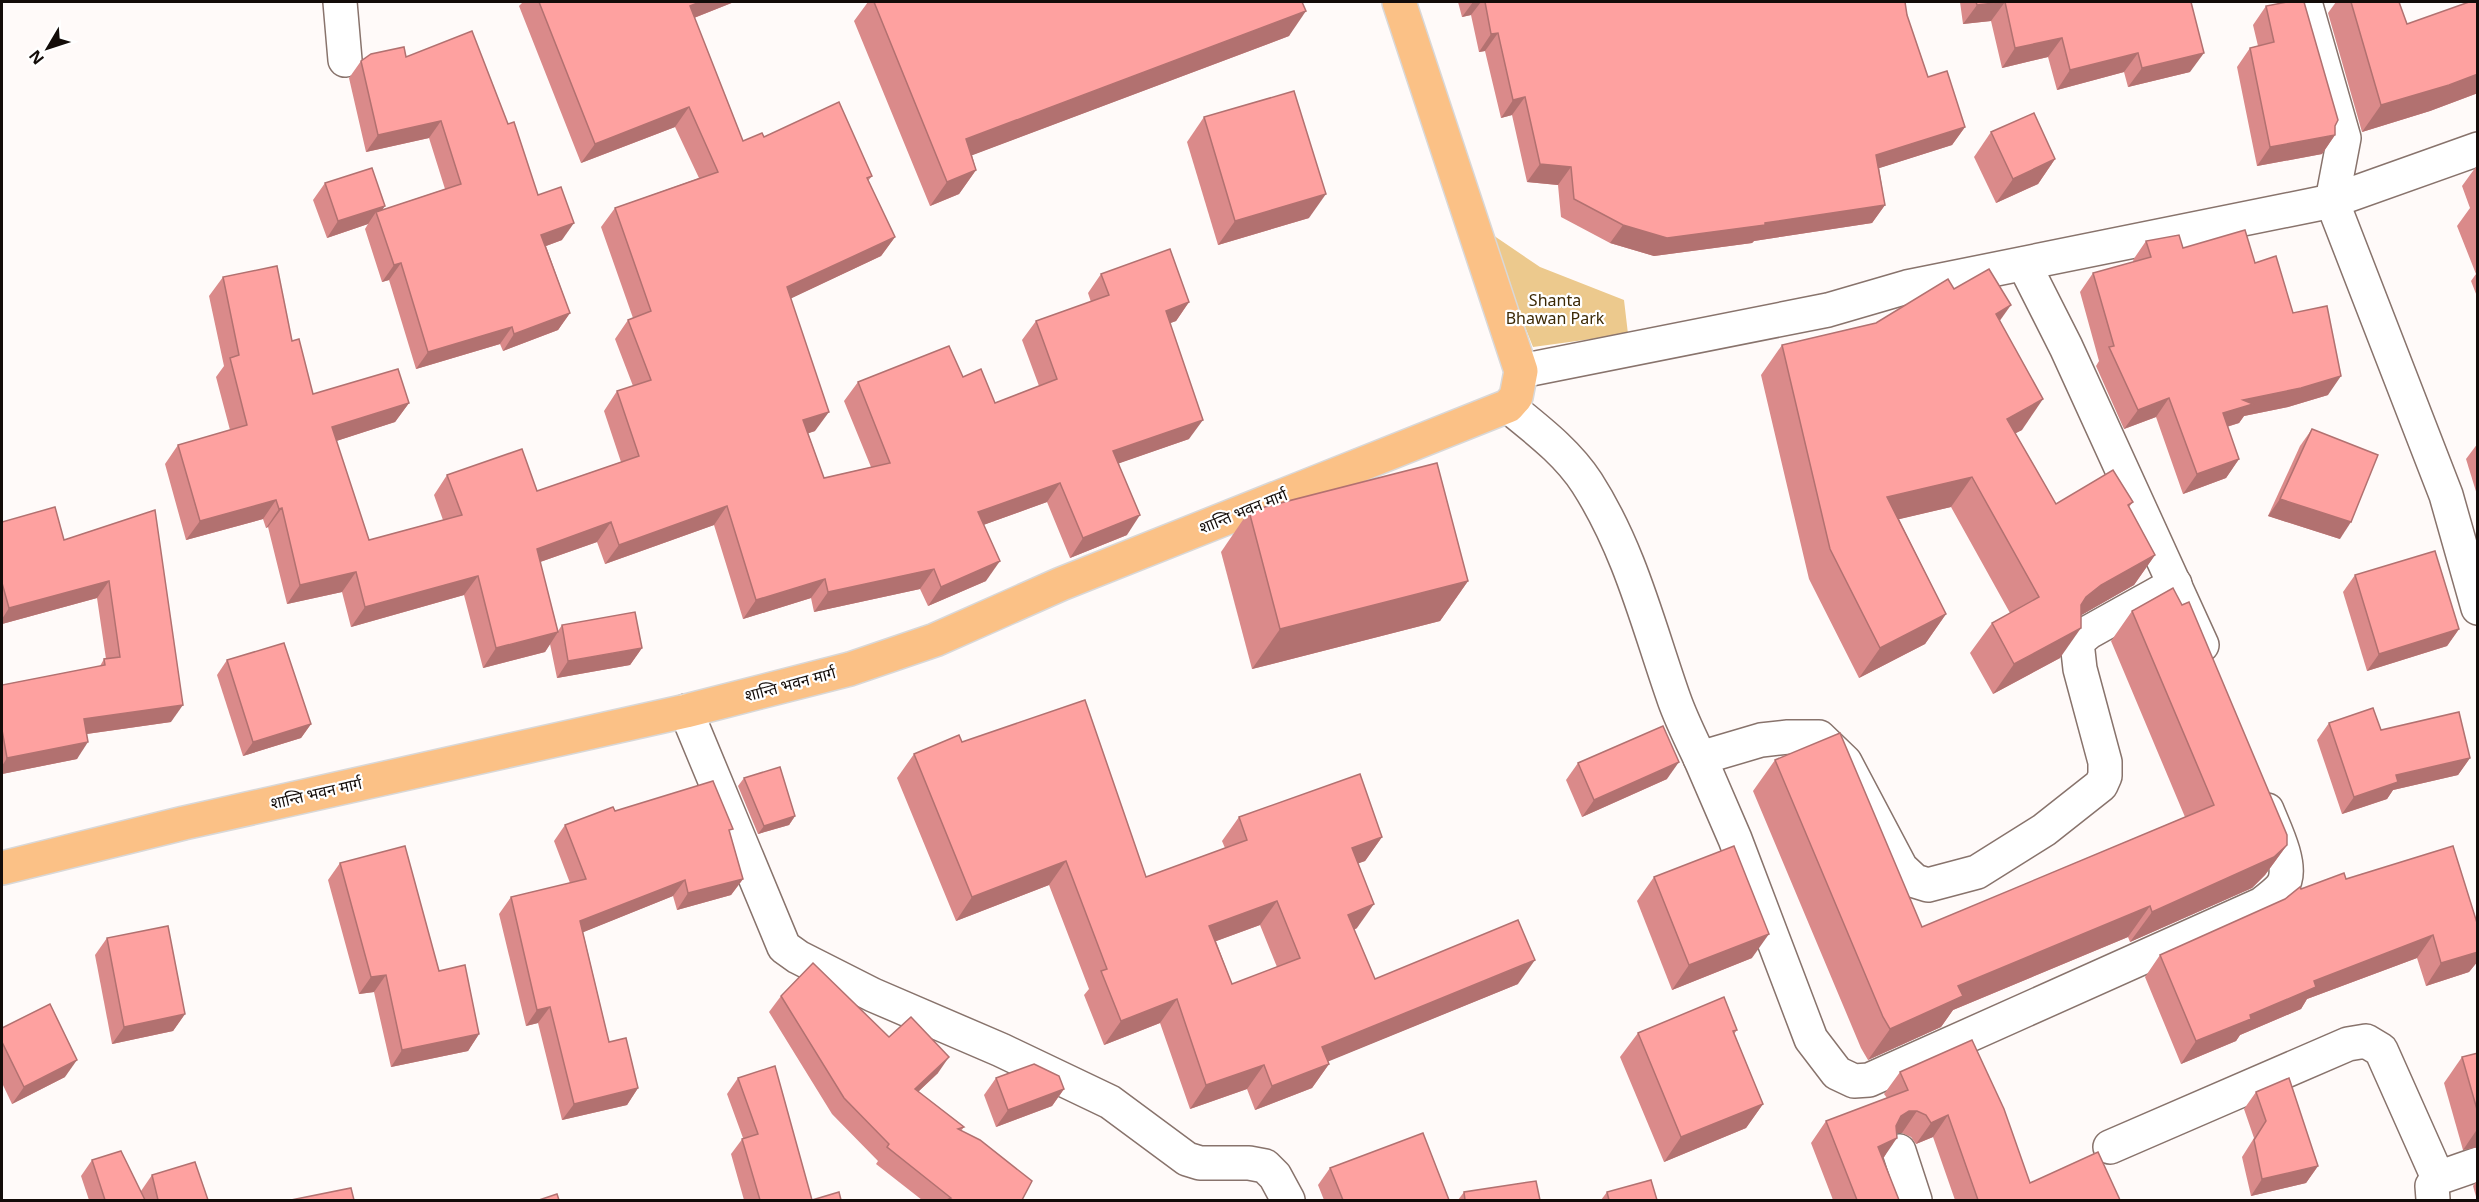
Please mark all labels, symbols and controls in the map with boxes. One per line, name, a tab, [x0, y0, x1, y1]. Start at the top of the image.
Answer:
north arrow	[18, 18, 78, 78]
text: N	[24, 45, 49, 69]
park label: Shanta Bhawan Park	[1506, 289, 1605, 329]
street label: शान्ति भवन मार्ग	[1196, 483, 1291, 539]
street label: शान्ति भवन मार्ग	[742, 661, 839, 707]
street label: शान्ति भवन मार्ग	[268, 772, 365, 814]

